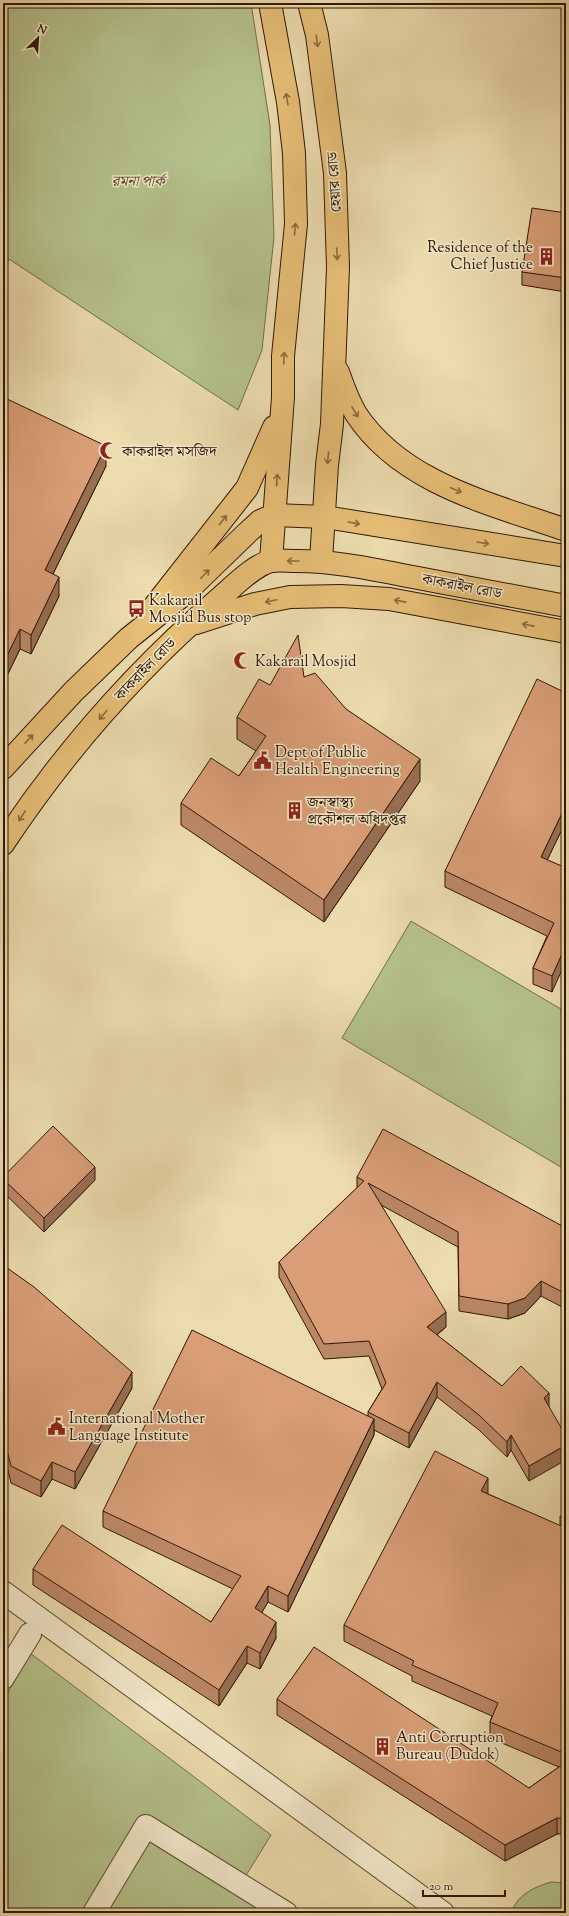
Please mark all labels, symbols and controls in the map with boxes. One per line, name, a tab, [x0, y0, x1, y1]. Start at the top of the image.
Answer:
north arrow	[18, 18, 58, 58]
text: N	[34, 20, 49, 39]
one-way arrow	[313, 34, 321, 47]
one-way arrow	[283, 93, 291, 106]
street label: হেয়ার রোড	[323, 150, 348, 213]
park label: রমনা পার্ক	[111, 172, 168, 193]
one-way arrow	[292, 223, 299, 236]
place label: Residence of the Chief Justice	[427, 238, 533, 276]
building icon: Residence of the Chief Justice	[536, 246, 556, 266]
one-way arrow	[333, 247, 341, 260]
one-way arrow	[280, 352, 287, 365]
one-way arrow	[352, 406, 360, 418]
mosque icon: কাকরাইল মসজিদ	[99, 441, 119, 461]
place label: কাকরাইল মসজিদ	[121, 442, 218, 463]
one-way arrow	[324, 451, 332, 464]
one-way arrow	[273, 474, 280, 487]
one-way arrow	[450, 487, 462, 495]
one-way arrow	[219, 514, 228, 525]
one-way arrow	[348, 519, 361, 527]
one-way arrow	[476, 539, 489, 547]
one-way arrow	[287, 557, 300, 565]
one-way arrow	[200, 569, 210, 578]
street label: কাকরাইল রোড	[419, 569, 504, 606]
place label: Kakarail Mosjid Bus stop	[149, 591, 251, 629]
one-way arrow	[264, 597, 277, 605]
one-way arrow	[394, 597, 407, 605]
bus stop icon: Kakarail Mosjid Bus stop	[126, 599, 146, 619]
one-way arrow	[522, 621, 535, 629]
street label: কাকরাইল রোড	[110, 633, 182, 707]
mosque icon: Kakarail Mosjid	[232, 651, 252, 671]
place label: Kakarail Mosjid	[255, 652, 357, 673]
one-way arrow	[98, 709, 107, 720]
one-way arrow	[24, 734, 34, 744]
place label: Dept of Public Health Engineering	[275, 743, 400, 781]
public building icon: Dept of Public Health Engineering	[252, 751, 272, 771]
place label: জনস্বাস্থ্য প্রকৌশল অধিদপ্তর	[306, 793, 408, 831]
building icon: জনস্বাস্থ্য প্রকৌশল অধিদপ্তর	[284, 801, 304, 821]
one-way arrow	[17, 810, 25, 822]
place label: International Mother Language Institute	[69, 1409, 205, 1447]
public building icon: International Mother Language Institute	[46, 1417, 66, 1437]
place label: Anti Corruption Bureau (Dudok)	[396, 1728, 504, 1766]
building icon: Anti Corruption Bureau (Dudok)	[373, 1736, 393, 1756]
scale bar	[423, 1872, 505, 1898]
text: 20 m	[429, 1878, 454, 1896]

